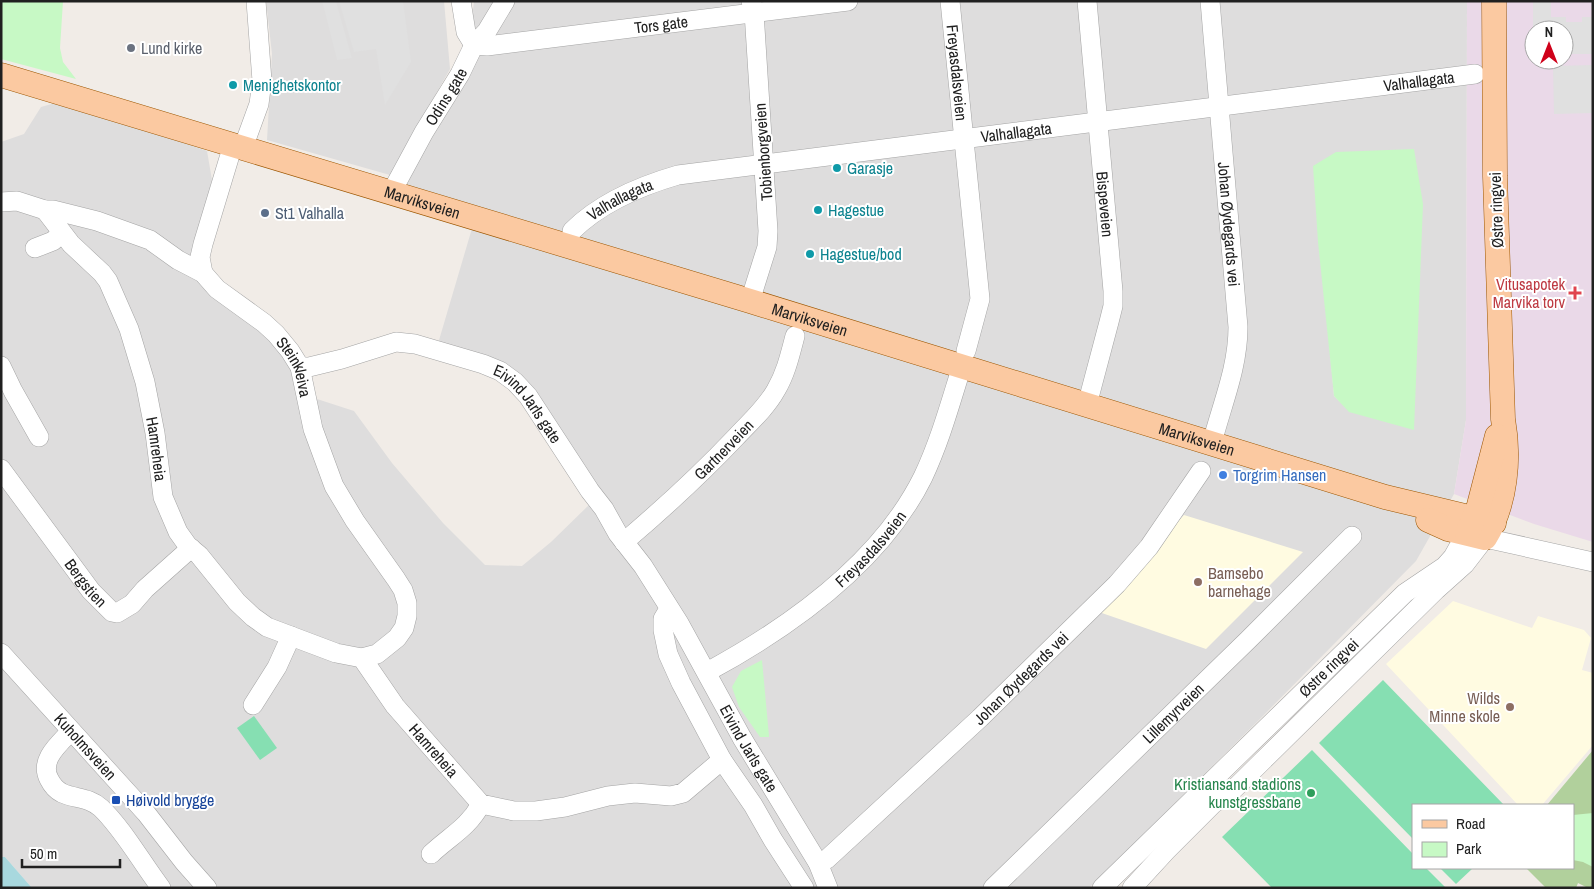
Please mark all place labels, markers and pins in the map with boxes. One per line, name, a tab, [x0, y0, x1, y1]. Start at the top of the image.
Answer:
place label: Lund kirke	[141, 37, 202, 59]
marker: Lund kirke	[125, 42, 137, 54]
place label: Menighetskontor	[243, 74, 341, 96]
marker: Menighetskontor	[227, 79, 239, 91]
place label: Garasje	[847, 157, 893, 179]
marker: Garasje	[831, 162, 843, 174]
place label: Hagestue	[828, 199, 884, 221]
place label: St1 Valhalla	[275, 202, 345, 224]
marker: Hagestue	[812, 204, 824, 216]
marker: St1 Valhalla	[259, 207, 271, 219]
place label: Hagestue/bod	[820, 243, 902, 265]
marker: Hagestue/bod	[804, 248, 816, 260]
place label: Vitusapotek Marvika torv	[1493, 273, 1565, 313]
marker: Vitusapotek Marvika torv	[1569, 287, 1581, 299]
place label: Torgrim Hansen	[1233, 464, 1326, 486]
marker: Torgrim Hansen	[1217, 469, 1229, 481]
place label: Bamsebo barnehage	[1208, 562, 1271, 602]
marker: Bamsebo barnehage	[1192, 576, 1204, 588]
place label: Wilds Minne skole	[1429, 687, 1500, 727]
marker: Wilds Minne skole	[1504, 701, 1516, 713]
place label: Kristiansand stadions kunstgressbane	[1174, 773, 1301, 813]
marker: Kristiansand stadions kunstgressbane	[1305, 787, 1317, 799]
place label: Høivold brygge	[126, 789, 214, 811]
marker: Høivold brygge	[110, 794, 122, 806]

